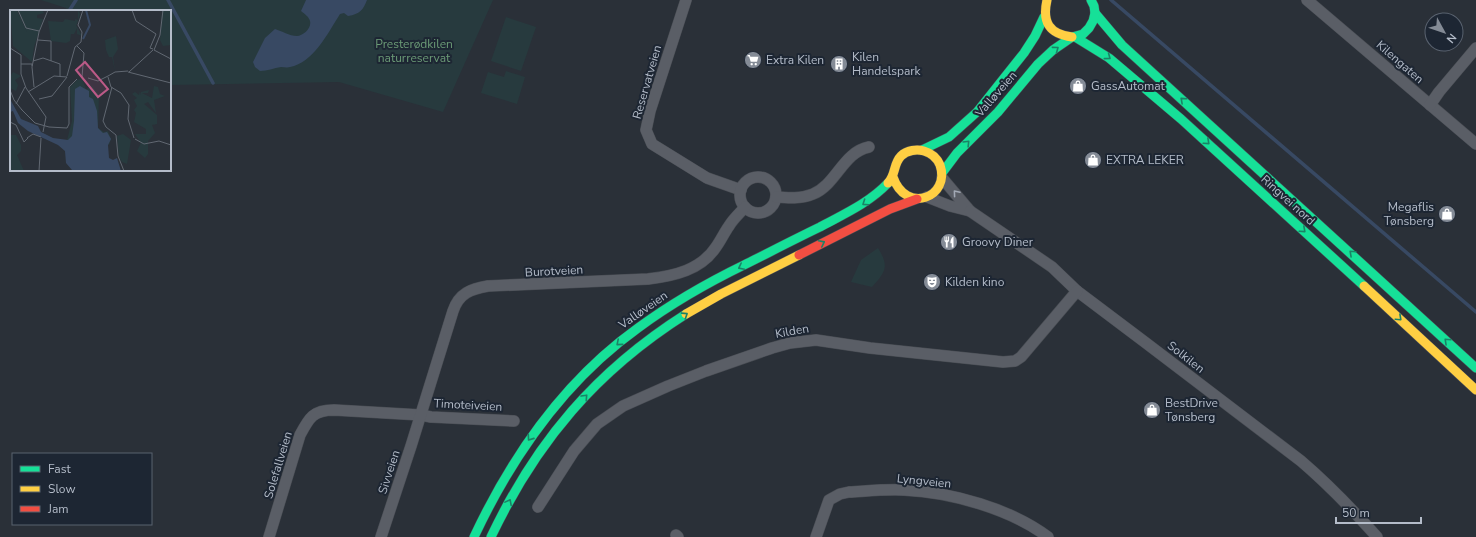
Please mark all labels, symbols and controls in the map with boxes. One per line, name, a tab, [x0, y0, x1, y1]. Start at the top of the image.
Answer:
inset map	[10, 10, 171, 171]
north arrow	[1424, 12, 1464, 52]
text: N	[1443, 30, 1460, 46]
park label: Presterødkilen naturreservat	[375, 36, 453, 66]
street label: Kilengaten	[1373, 37, 1427, 87]
street label: Reservatveien	[629, 43, 665, 121]
one-way arrow	[1052, 46, 1059, 54]
place label: Kilen Handelspark	[852, 49, 922, 79]
supermarket icon: Extra Kilen	[743, 50, 763, 70]
place label: Extra Kilen	[766, 52, 824, 68]
one-way arrow	[1104, 53, 1111, 60]
building icon: Kilen Handelspark	[829, 54, 849, 74]
street label: Valløveien	[971, 68, 1020, 121]
shop icon: GassAutomat	[1068, 76, 1088, 96]
place label: GassAutomat	[1091, 78, 1166, 94]
one-way arrow	[1180, 97, 1188, 105]
one-way arrow	[1202, 137, 1210, 145]
one-way arrow	[962, 140, 970, 148]
shop icon: EXTRA LEKER	[1083, 150, 1103, 170]
place label: EXTRA LEKER	[1106, 152, 1184, 168]
street label: Ringvei nord	[1257, 171, 1319, 229]
one-way arrow	[953, 191, 960, 198]
one-way arrow	[862, 198, 869, 206]
place label: Megaflis Tønsberg	[1384, 199, 1434, 229]
shop icon: Megaflis Tønsberg	[1437, 204, 1457, 224]
one-way arrow	[1298, 225, 1306, 233]
restaurant icon: Groovy Diner	[939, 232, 959, 252]
place label: Groovy Diner	[962, 234, 1034, 250]
one-way arrow	[817, 241, 825, 248]
one-way arrow	[1349, 251, 1357, 258]
street label: Burotveien	[524, 261, 584, 281]
one-way arrow	[737, 262, 745, 270]
theatre icon: Kilden kino	[922, 272, 942, 292]
place label: Kilden kino	[945, 274, 1005, 290]
street label: Valløveien	[615, 287, 671, 333]
one-way arrow	[681, 312, 688, 320]
one-way arrow	[1394, 313, 1402, 320]
street label: Kilden	[774, 320, 810, 342]
street label: Solkilen	[1164, 337, 1208, 377]
one-way arrow	[616, 338, 624, 346]
one-way arrow	[1445, 339, 1452, 346]
one-way arrow	[580, 394, 588, 402]
street label: Timoteiveien	[433, 395, 503, 415]
place label: BestDrive Tønsberg	[1165, 395, 1218, 425]
shop icon: BestDrive Tønsberg	[1142, 400, 1162, 420]
street label: Solefallveien	[260, 429, 296, 501]
one-way arrow	[528, 433, 535, 440]
street label: Sivveien	[374, 448, 404, 496]
legend	[12, 453, 152, 525]
text: Fast	[48, 461, 71, 477]
street label: Lyngveien	[896, 470, 952, 492]
text: Slow	[48, 481, 76, 497]
one-way arrow	[504, 499, 511, 506]
scale bar	[1336, 499, 1421, 525]
text: Jam	[47, 501, 69, 517]
text: 50 m	[1342, 505, 1370, 521]

